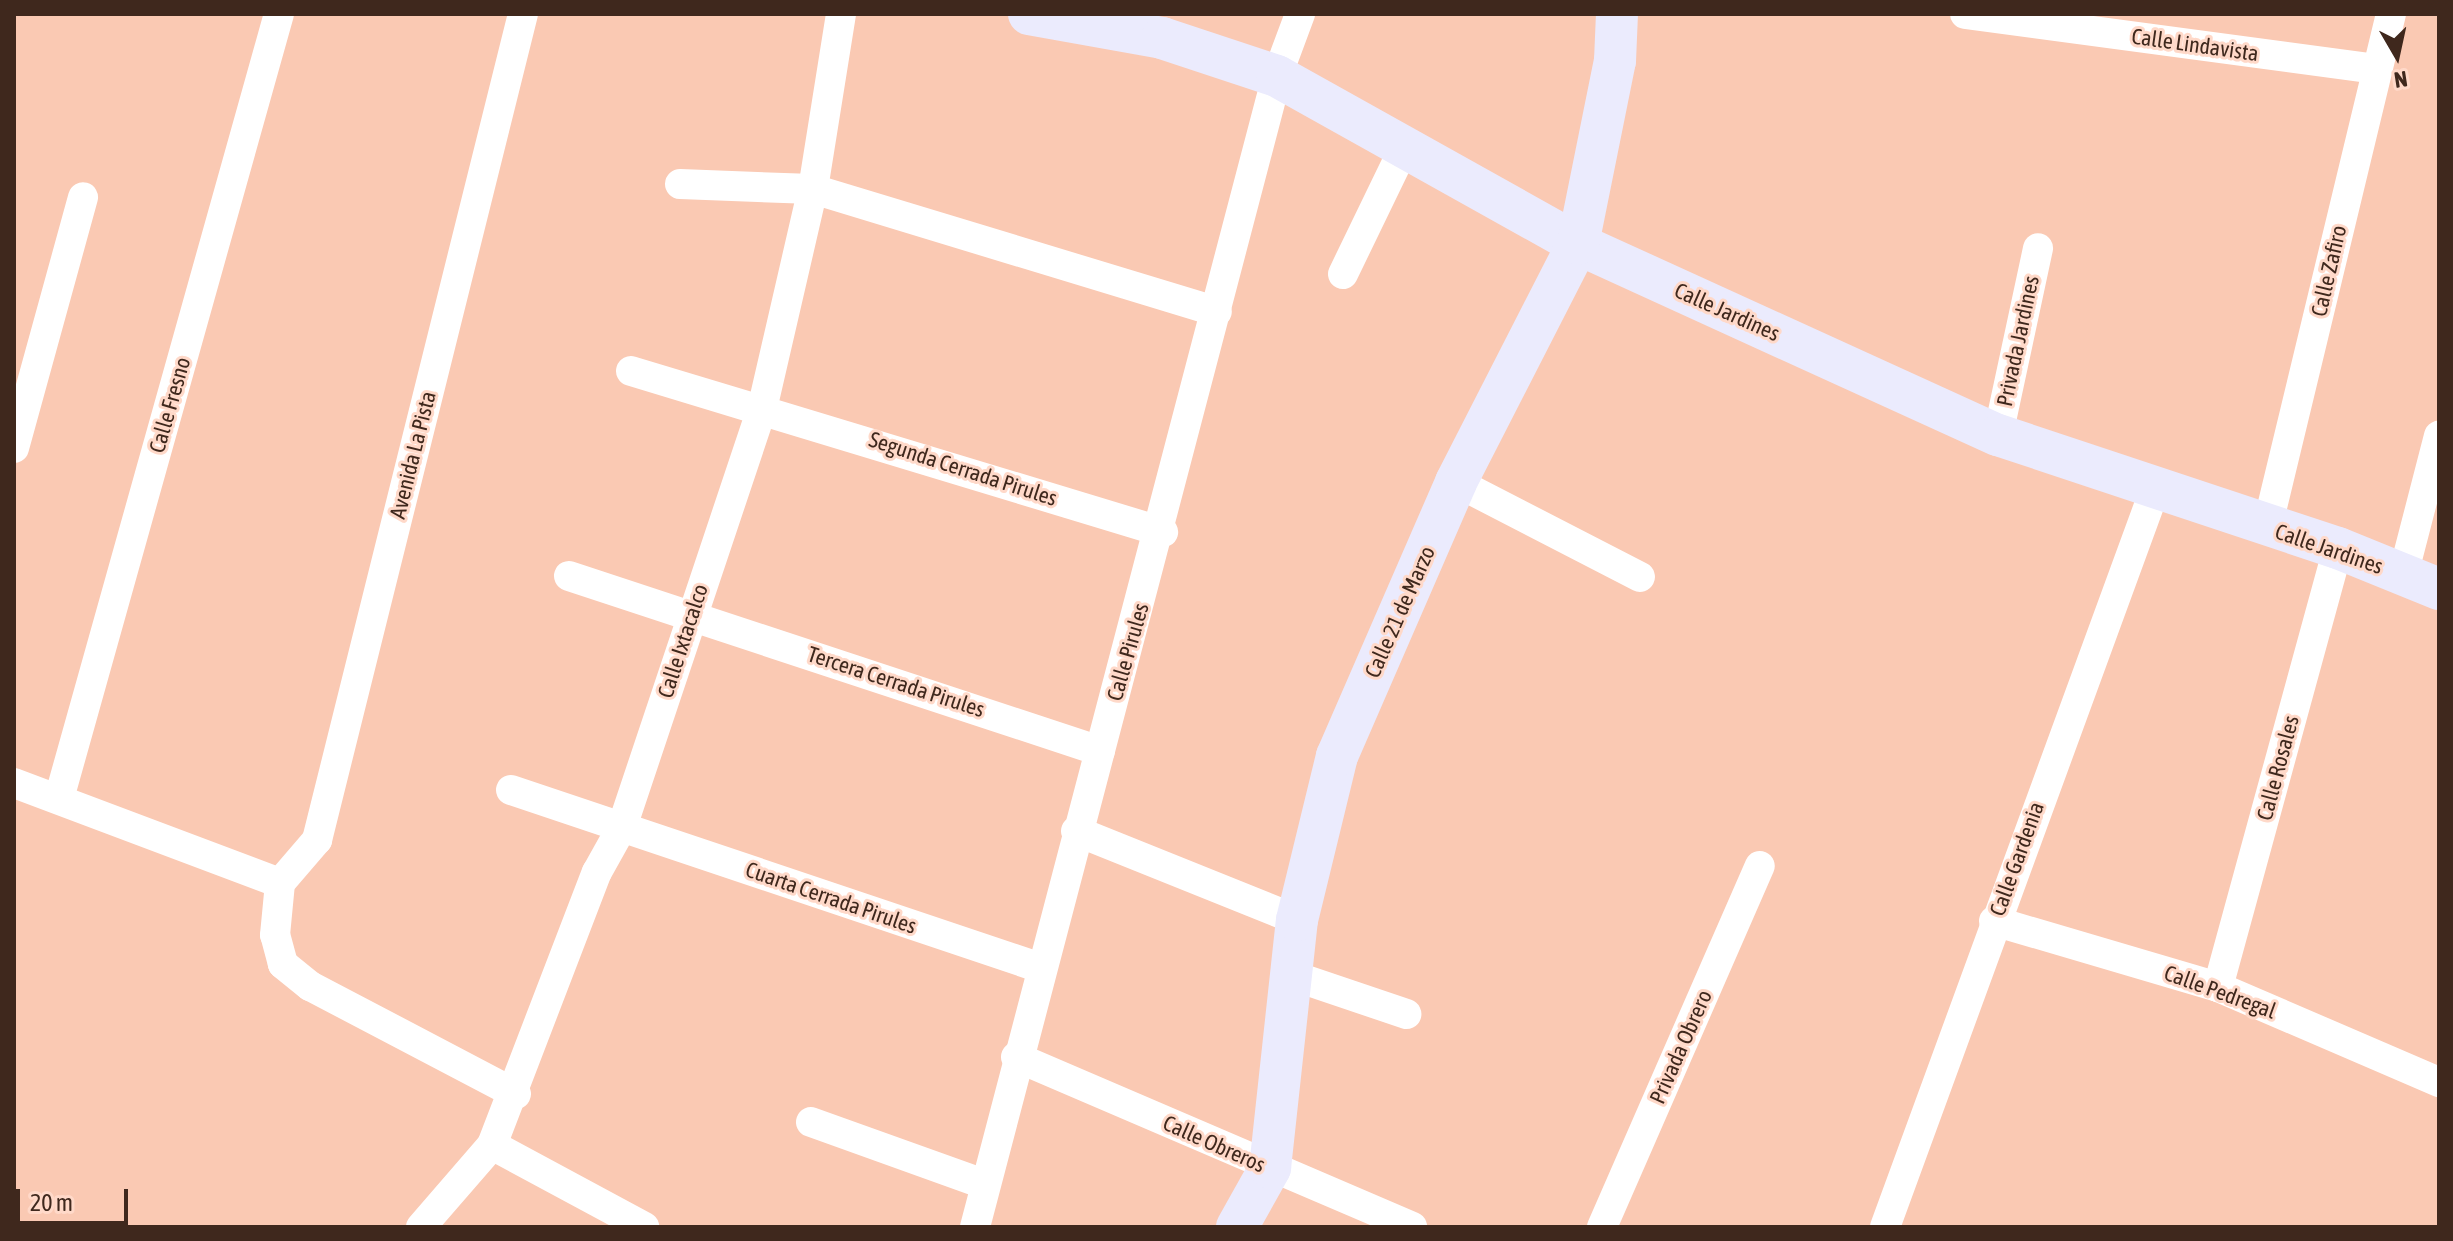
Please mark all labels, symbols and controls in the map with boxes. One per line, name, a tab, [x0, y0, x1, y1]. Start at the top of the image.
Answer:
north arrow	[2357, 16, 2437, 96]
street label: Calle Lindavista	[2130, 23, 2260, 67]
text: N	[2392, 66, 2409, 94]
street label: Calle Zafiro	[2306, 223, 2352, 319]
street label: Privada Jardines	[1991, 273, 2045, 409]
street label: Calle Jardines	[1670, 277, 1784, 347]
street label: Calle Fresno	[144, 354, 196, 456]
street label: Avenida La Pista	[384, 388, 442, 522]
street label: Segunda Cerrada Pirules	[866, 426, 1060, 512]
street label: Calle Jardines	[2272, 518, 2386, 580]
street label: Calle 21 de Marzo	[1359, 542, 1441, 682]
street label: Calle Ixtacalco	[652, 581, 714, 701]
street label: Calle Pirules	[1101, 600, 1155, 704]
street label: Tercera Cerrada Pirules	[804, 641, 988, 723]
street label: Calle Rosales	[2251, 713, 2305, 823]
street label: Calle Gardenia	[1984, 798, 2050, 920]
street label: Cuarta Cerrada Pirules	[742, 856, 920, 940]
street label: Calle Pedregal	[2161, 960, 2279, 1024]
street label: Privada Obrero	[1644, 986, 1718, 1108]
street label: Calle Obreros	[1159, 1110, 1269, 1178]
scale bar	[20, 1173, 132, 1223]
text: 20 m	[30, 1189, 73, 1216]

